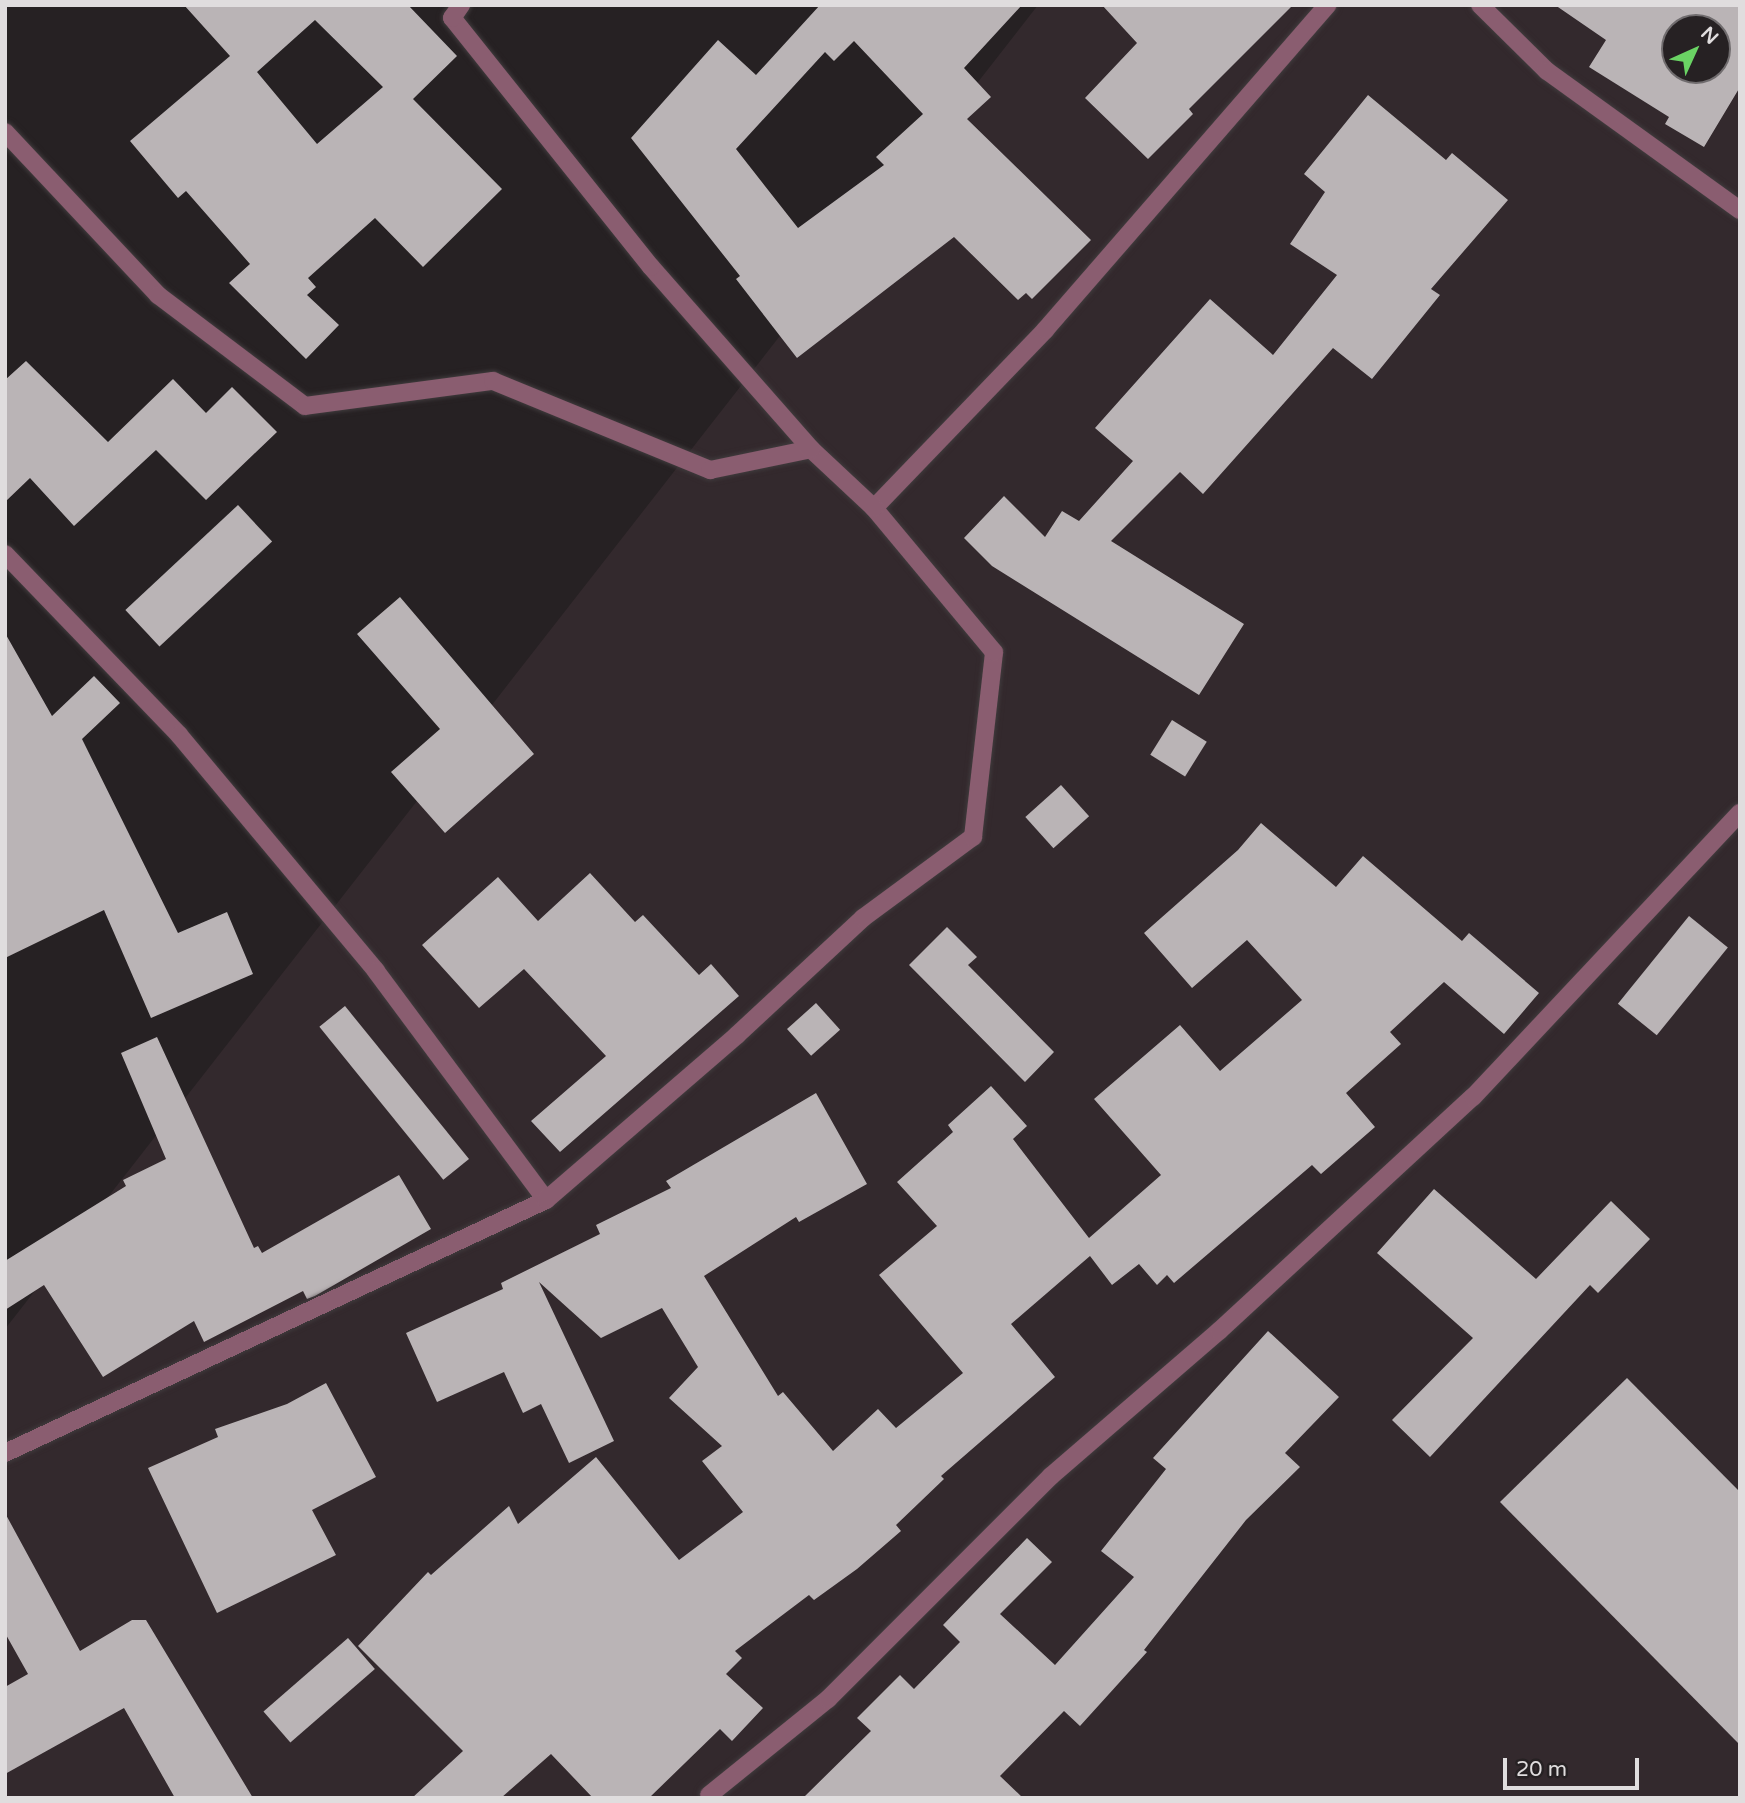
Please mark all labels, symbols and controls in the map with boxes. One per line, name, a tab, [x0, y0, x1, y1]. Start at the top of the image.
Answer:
north arrow	[1661, 14, 1731, 84]
text: N	[1696, 22, 1723, 49]
scale bar	[1507, 1744, 1644, 1788]
text: 20 m	[1516, 1757, 1567, 1782]

